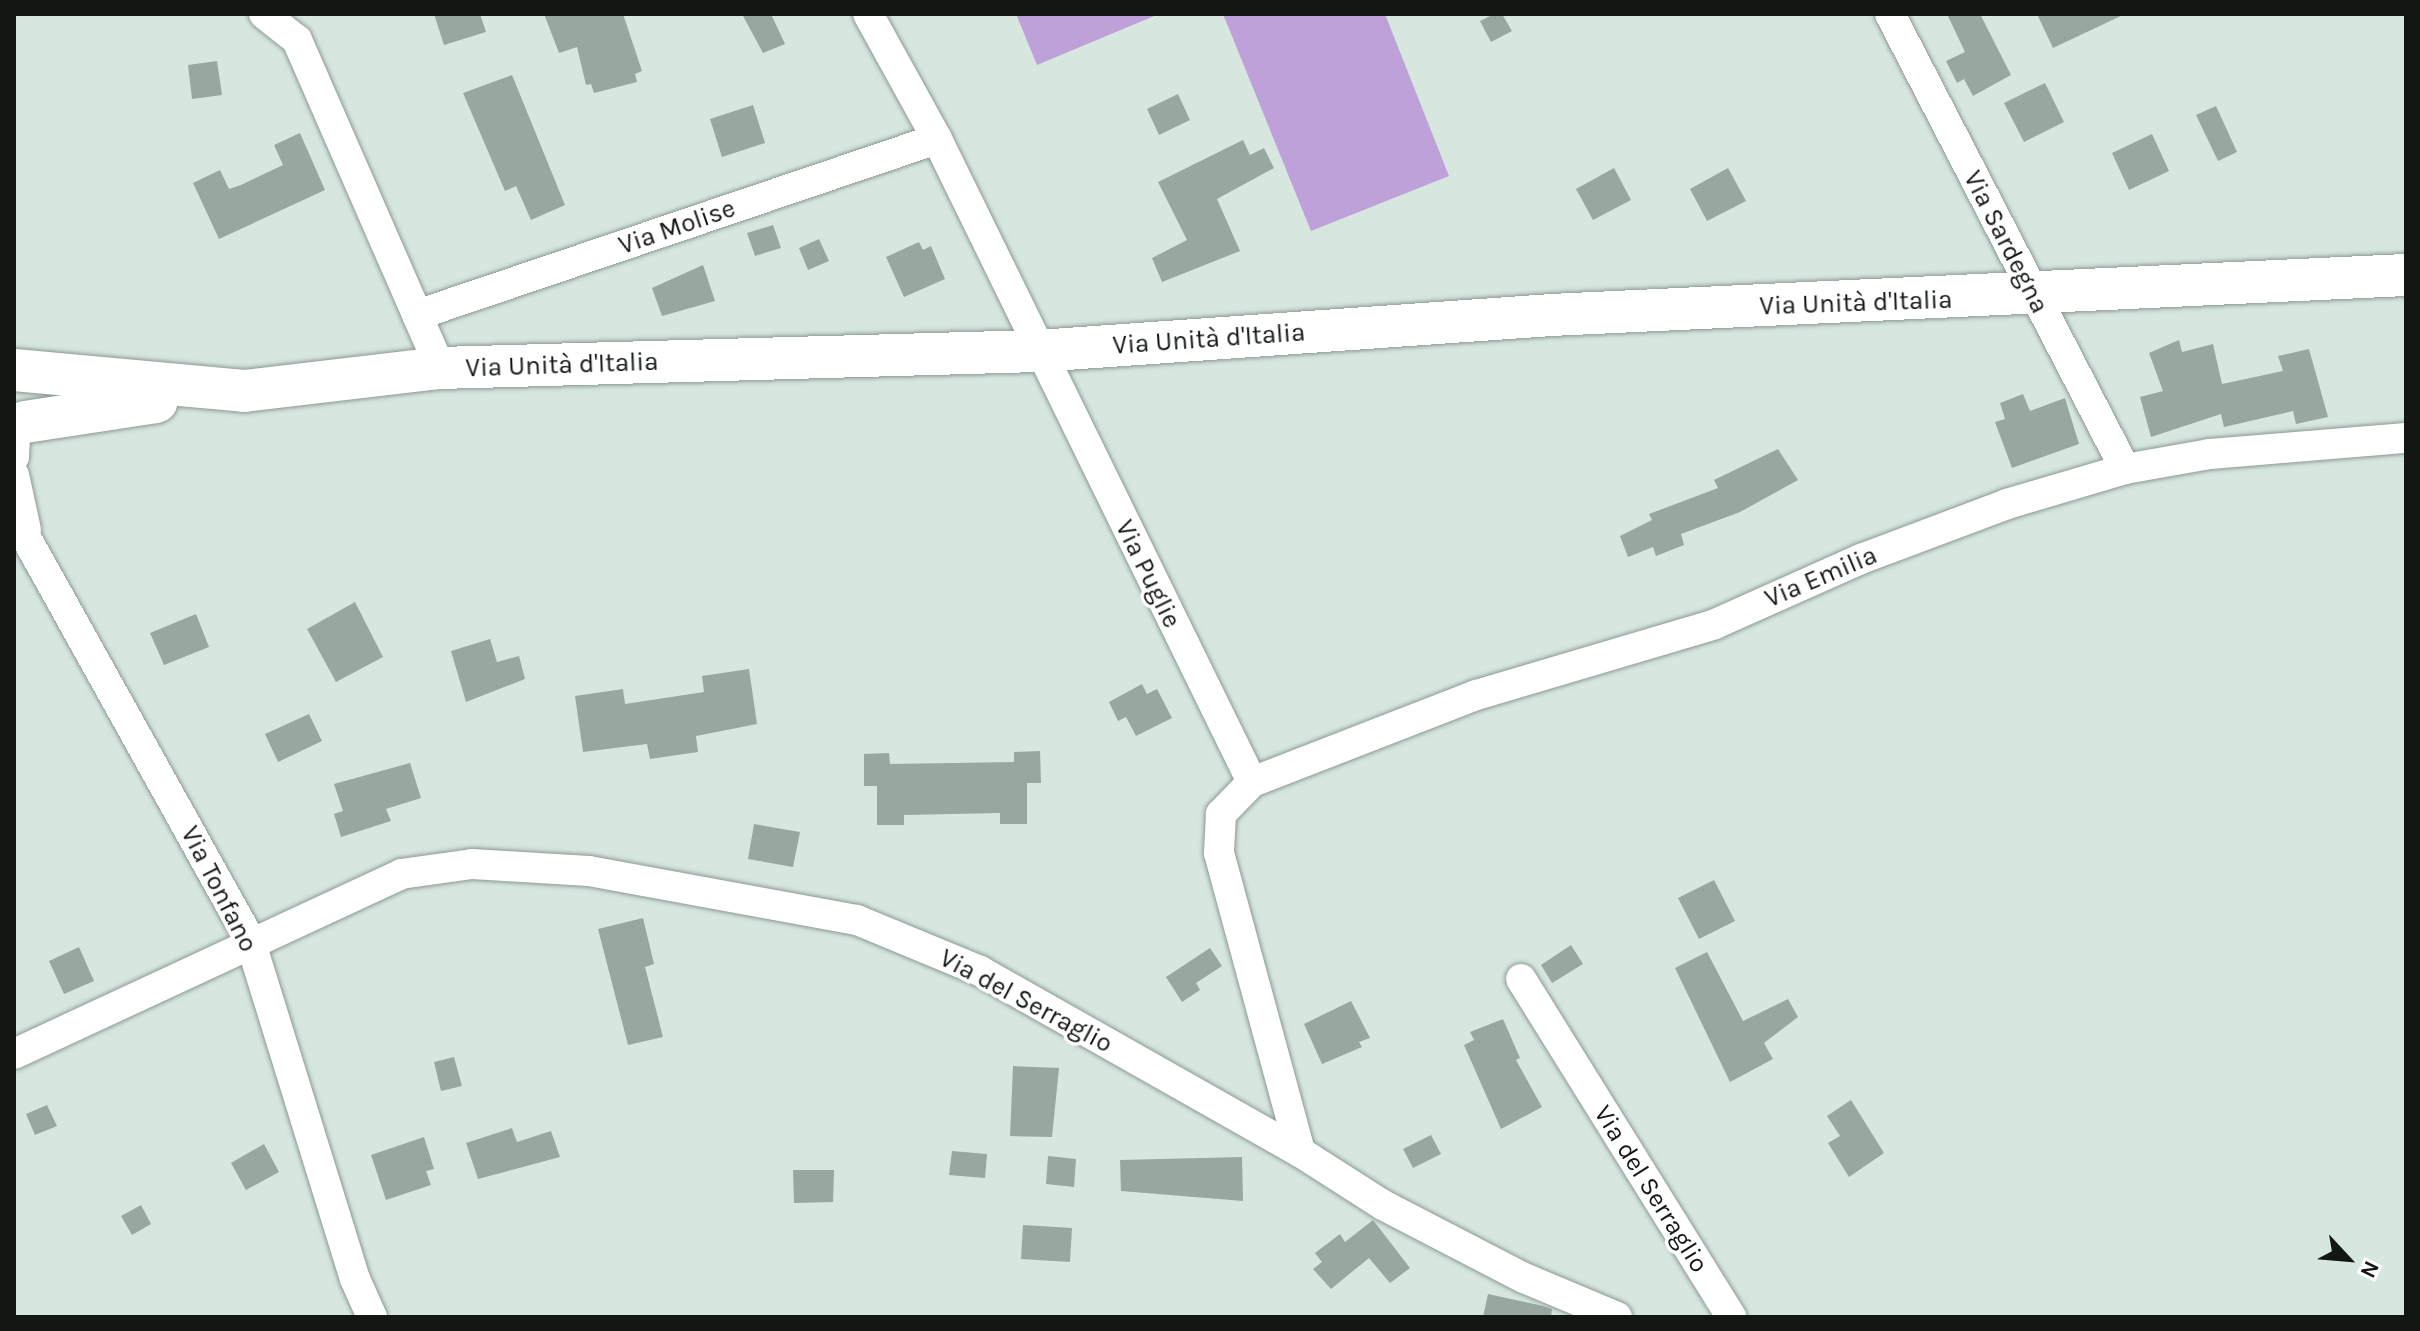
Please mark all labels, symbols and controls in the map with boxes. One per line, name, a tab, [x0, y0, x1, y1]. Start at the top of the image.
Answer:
street label: Via Sardegna	[1957, 166, 2055, 318]
street label: Via Molise	[615, 193, 739, 261]
street label: Via Unità d'Italia	[1759, 284, 1953, 322]
street label: Via Unità d'Italia	[1112, 317, 1306, 361]
street label: Via Unità d'Italia	[465, 346, 659, 384]
street label: Via Puglie	[1109, 515, 1187, 633]
street label: Via Emilia	[1760, 539, 1882, 615]
street label: Via Tonfano	[174, 821, 264, 957]
street label: Via del Serraglio	[934, 942, 1118, 1060]
street label: Via del Serraglio	[1587, 1100, 1715, 1278]
north arrow	[2308, 1219, 2388, 1299]
text: N	[2354, 1257, 2385, 1282]

